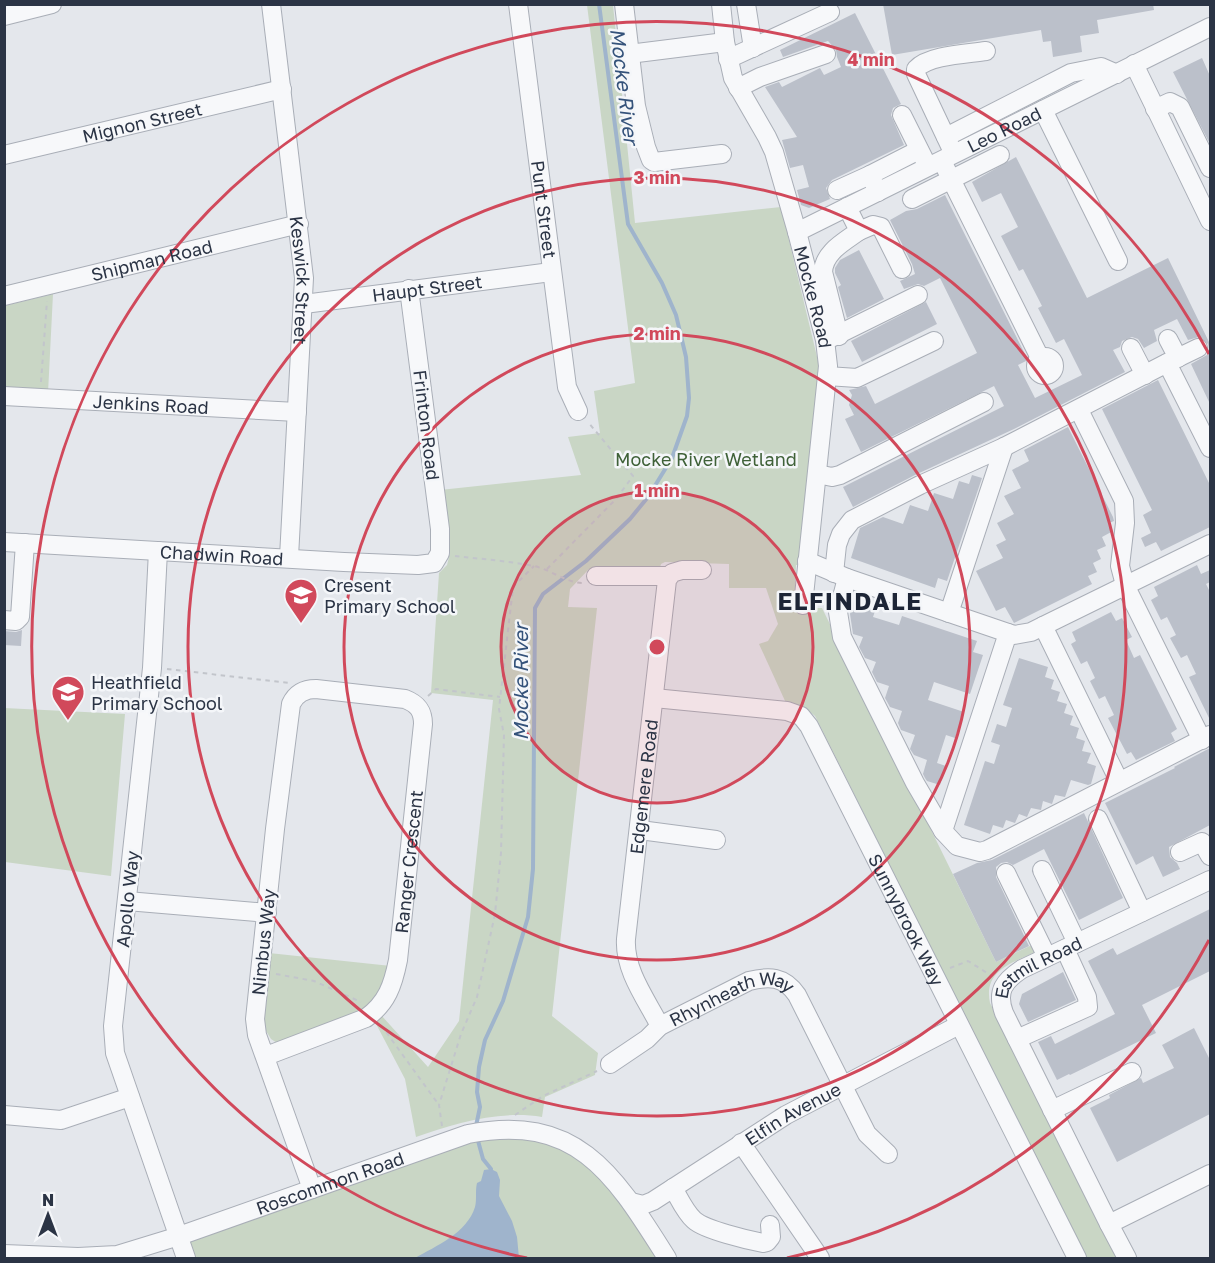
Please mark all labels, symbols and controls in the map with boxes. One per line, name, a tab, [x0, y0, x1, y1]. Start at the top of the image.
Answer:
water label: Mocke River	[606, 27, 644, 149]
text: 4 min	[847, 48, 895, 70]
street label: Mignon Street	[80, 97, 204, 147]
street label: Leo Road	[963, 102, 1045, 157]
street label: Punt Street	[527, 159, 561, 260]
text: 3 min	[633, 166, 681, 188]
street label: Keswick Street	[286, 215, 315, 345]
street label: Shipman Road	[89, 235, 215, 285]
street label: Mocke Road	[790, 243, 837, 349]
street label: Haupt Street	[371, 270, 483, 306]
text: 2 min	[633, 322, 681, 344]
street label: Frinton Road	[409, 369, 445, 481]
street label: Jenkins Road	[92, 390, 209, 418]
park label: Mocke River Wetland	[615, 448, 797, 470]
text: 1 min	[634, 479, 680, 501]
street label: Chadwin Road	[159, 540, 284, 569]
place label: Cresent Primary School	[324, 574, 456, 617]
school or university icon: Cresent Primary School	[283, 577, 319, 624]
district label: ELFINDALE	[777, 586, 923, 615]
water label: Mocke River	[508, 620, 532, 740]
centre of rings	[647, 637, 667, 657]
place label: Heathfield Primary School	[91, 671, 223, 714]
school or university icon: Heathfield Primary School	[50, 674, 86, 721]
street label: Edgemere Road	[625, 718, 662, 855]
street label: Ranger Crescent	[390, 789, 427, 934]
street label: Apollo Way	[111, 850, 143, 948]
street label: Sunnybrook Way	[864, 850, 949, 989]
street label: Nimbus Way	[246, 888, 280, 996]
street label: Estmil Road	[990, 931, 1085, 1000]
street label: Rhynheath Way	[665, 967, 800, 1031]
street label: Elfin Avenue	[741, 1078, 844, 1150]
street label: Roscommon Road	[253, 1146, 407, 1219]
north arrow	[18, 1185, 78, 1245]
text: N	[42, 1190, 54, 1210]

